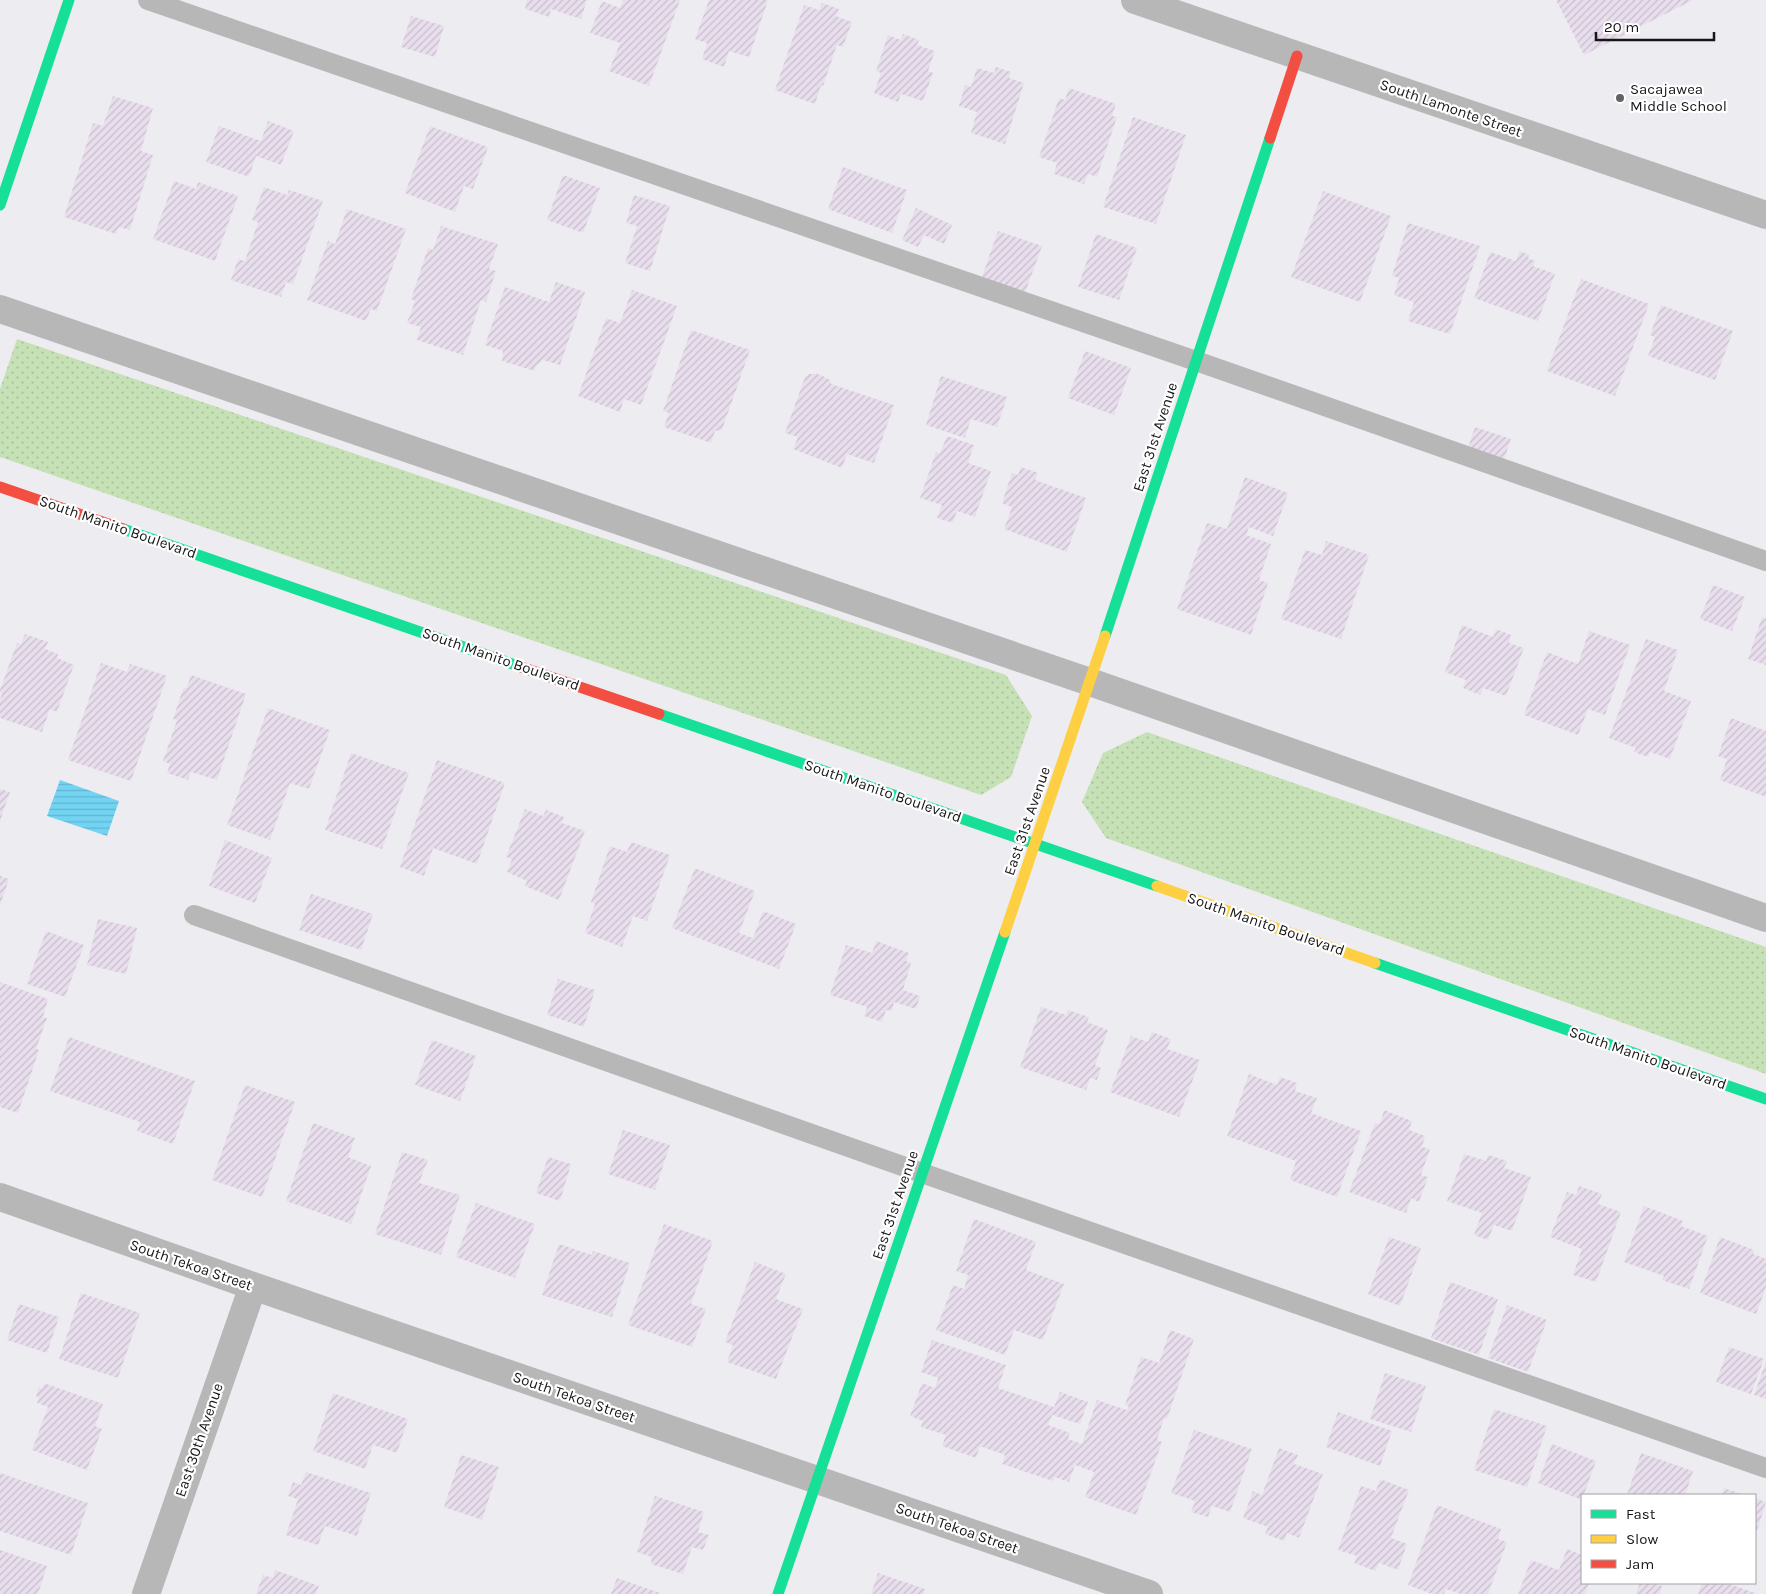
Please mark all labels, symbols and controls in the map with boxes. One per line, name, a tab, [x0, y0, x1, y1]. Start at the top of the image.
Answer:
scale bar	[1596, 10, 1714, 42]
text: 20 m	[1604, 18, 1639, 36]
street label: South Lamonte Street	[1378, 75, 1525, 141]
place label: Sacajawea Middle School	[1630, 80, 1727, 115]
marker: Sacajawea Middle School	[1614, 92, 1626, 104]
street label: East 31st Avenue	[1129, 380, 1181, 494]
street label: South Manito Boulevard	[37, 492, 199, 562]
street label: South Manito Boulevard	[420, 624, 582, 694]
street label: South Manito Boulevard	[802, 756, 964, 826]
street label: East 31st Avenue	[1000, 764, 1054, 878]
street label: South Manito Boulevard	[1185, 889, 1347, 959]
street label: South Manito Boulevard	[1567, 1023, 1729, 1093]
street label: East 31st Avenue	[868, 1148, 922, 1262]
street label: South Tekoa Street	[127, 1236, 255, 1295]
street label: South Tekoa Street	[510, 1368, 638, 1427]
street label: East 30th Avenue	[171, 1381, 227, 1499]
legend	[1581, 1494, 1756, 1584]
street label: South Tekoa Street	[893, 1499, 1021, 1558]
text: Fast	[1626, 1505, 1656, 1523]
text: Slow	[1626, 1530, 1658, 1548]
text: Jam	[1626, 1555, 1654, 1573]

